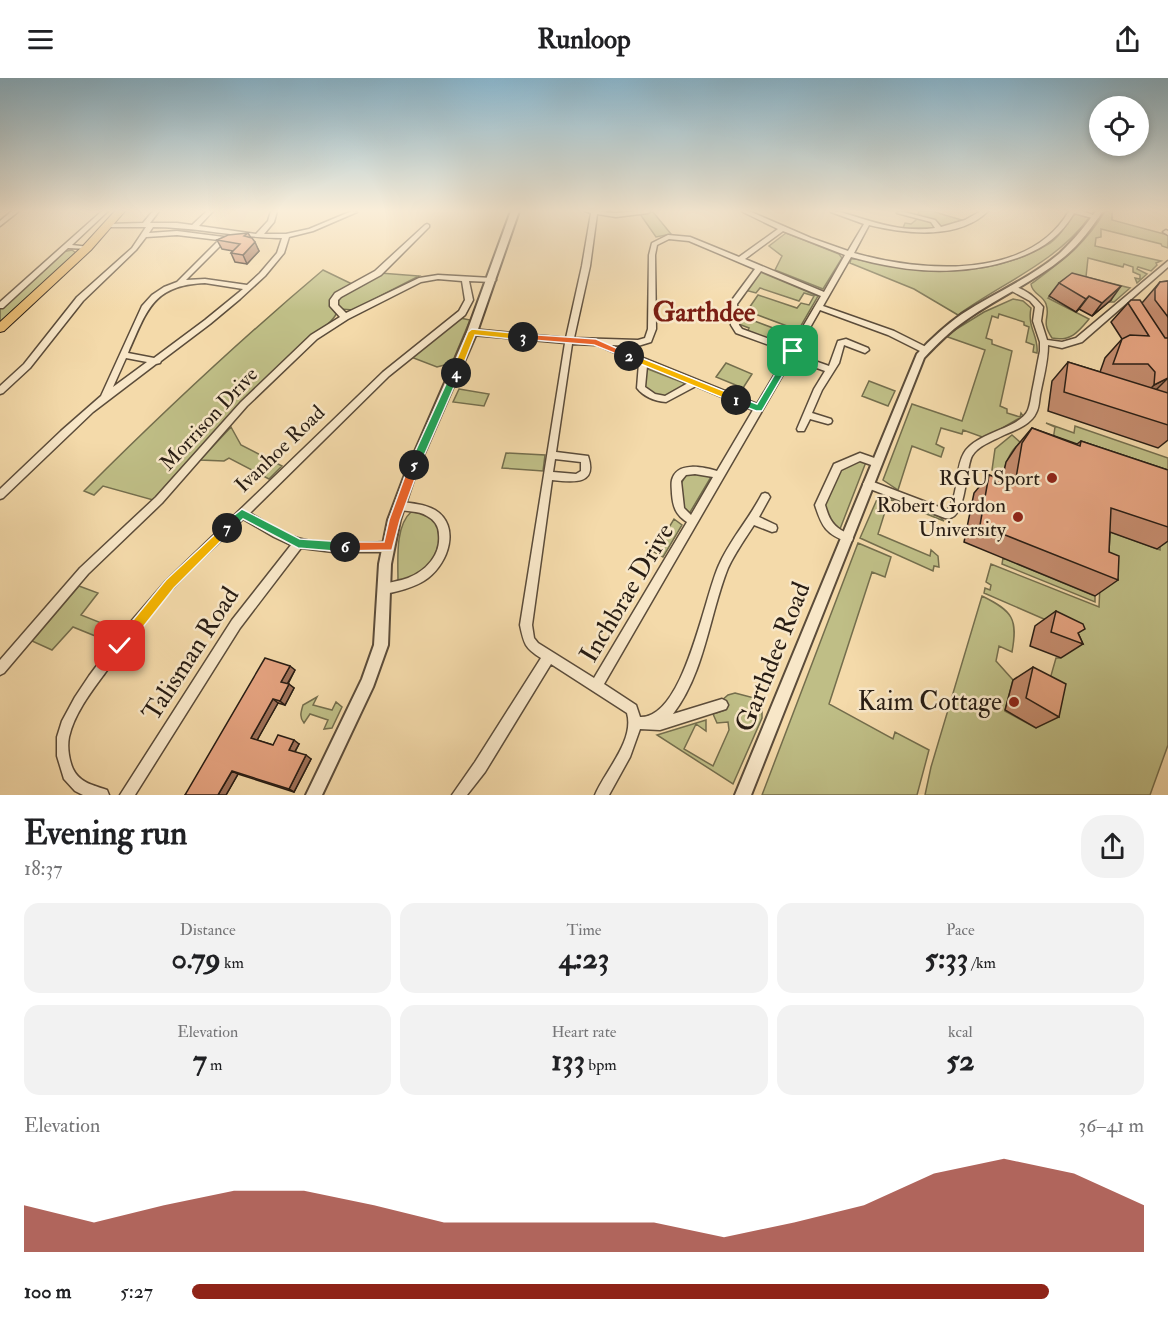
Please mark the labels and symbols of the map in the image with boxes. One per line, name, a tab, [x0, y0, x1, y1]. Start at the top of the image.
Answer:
district label: Garthdee	[653, 296, 756, 329]
pin: 3	[508, 322, 538, 352]
pin	[767, 325, 818, 376]
pin: 2	[614, 341, 644, 371]
pin: 4	[441, 358, 471, 388]
street label: Morrison Drive	[154, 361, 264, 476]
pin: 1	[721, 385, 751, 415]
street label: Ivanhoe Road	[229, 399, 331, 499]
pin: 5	[399, 450, 429, 480]
place label: RGU Sport	[939, 465, 1040, 492]
marker: RGU Sport	[1045, 471, 1059, 485]
place label: Robert Gordon University	[876, 492, 1007, 543]
marker: Robert Gordon University	[1011, 510, 1025, 524]
pin: 7	[212, 513, 242, 543]
street label: Inchbrae Drive	[573, 517, 681, 668]
pin: 6	[330, 532, 360, 562]
street label: Garthdee Road	[728, 577, 818, 737]
street label: Talisman Road	[136, 581, 246, 727]
pin	[94, 620, 145, 671]
place label: Kaim Cottage	[858, 686, 1002, 718]
marker: Kaim Cottage	[1007, 695, 1021, 709]

